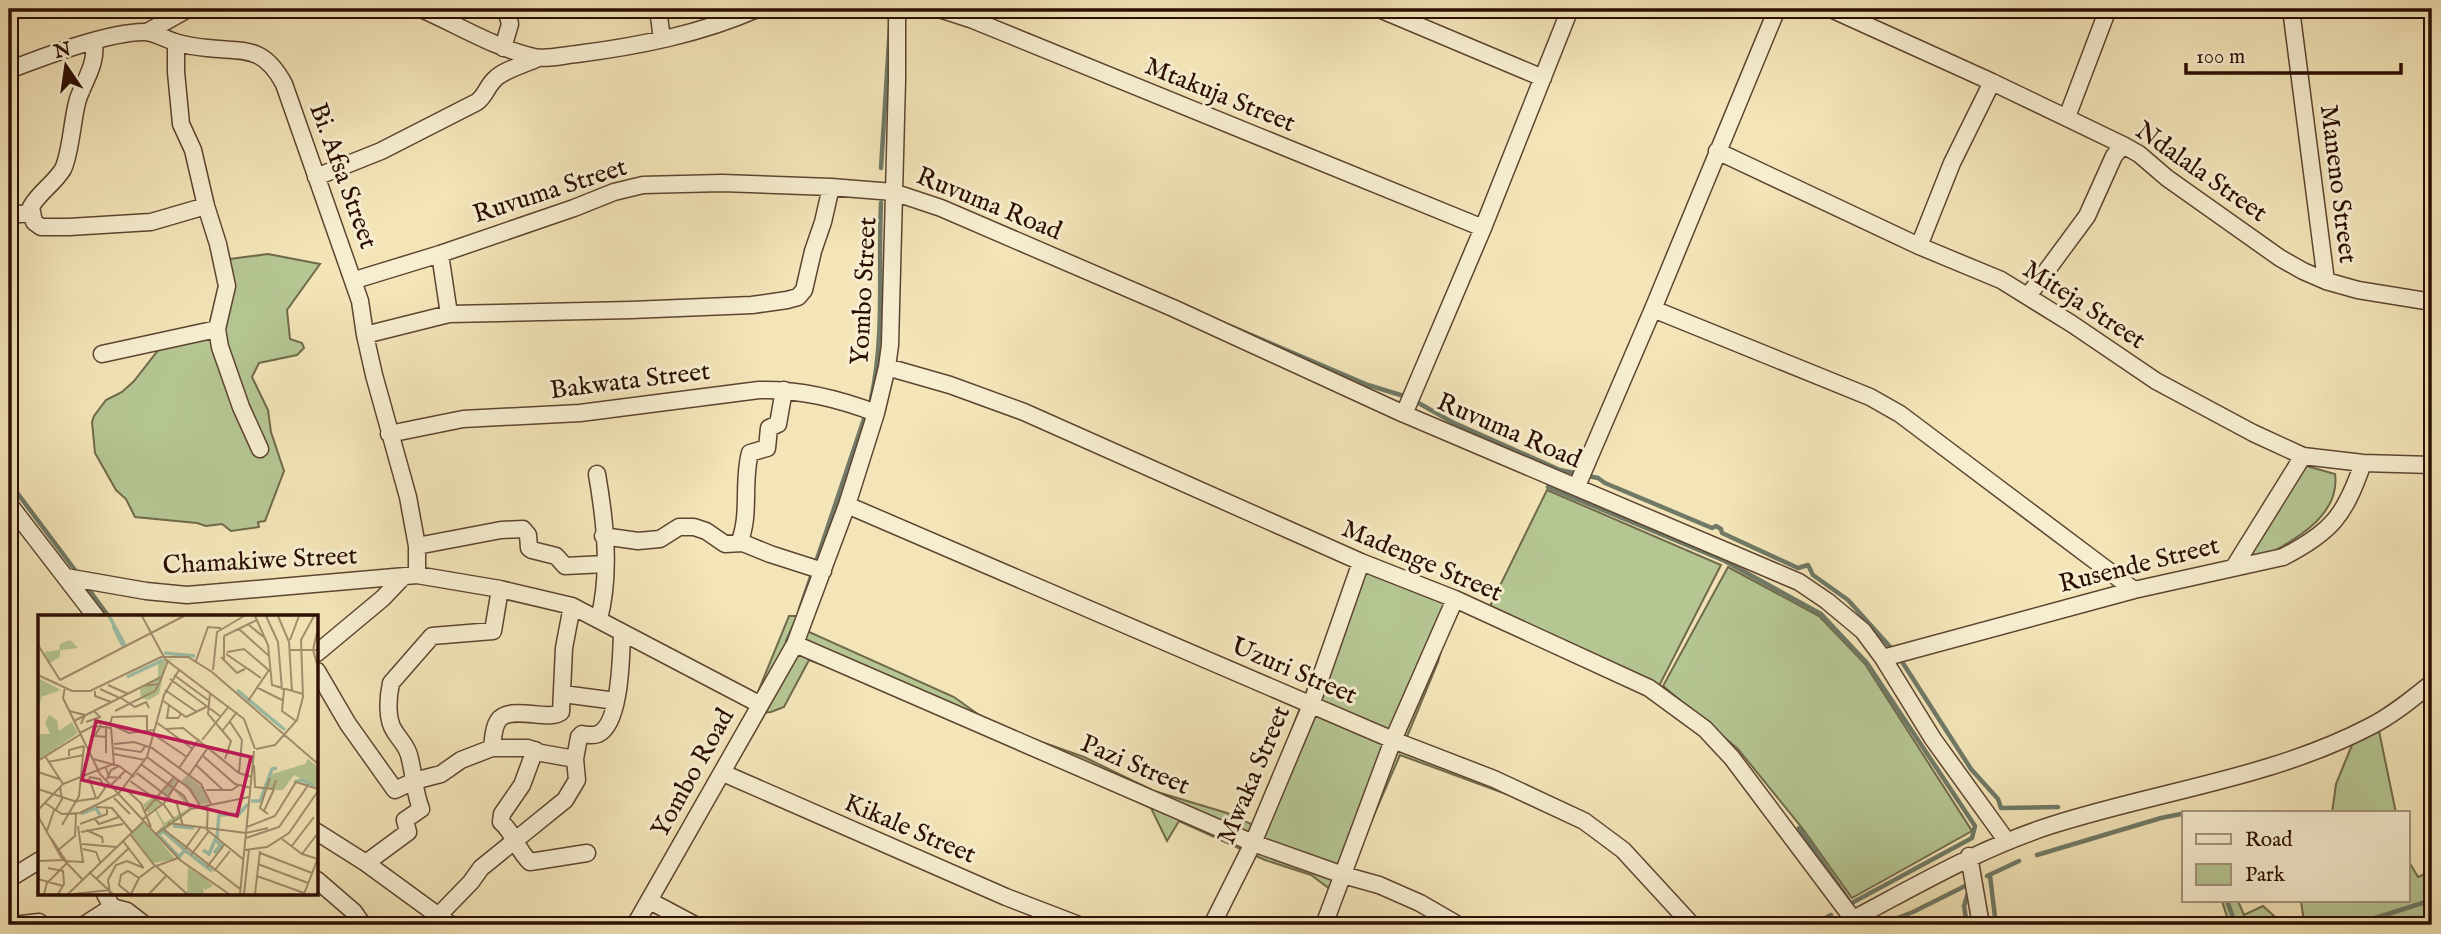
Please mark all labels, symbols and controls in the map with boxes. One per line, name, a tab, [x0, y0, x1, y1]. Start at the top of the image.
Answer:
north arrow	[32, 32, 102, 102]
scale bar	[2186, 32, 2401, 76]
text: N	[51, 38, 74, 65]
text: 100 m	[2196, 44, 2245, 71]
street label: Mtakuja Street	[1140, 50, 1300, 140]
street label: Bi. Afsa Street	[301, 98, 385, 254]
street label: Maneno Street	[2312, 103, 2364, 265]
street label: Ndalala Street	[2129, 114, 2274, 230]
street label: Ruvuma Street	[469, 151, 631, 231]
street label: Ruvuma Road	[911, 160, 1067, 248]
street label: Yombo Street	[844, 216, 884, 366]
street label: Miteja Street	[2016, 253, 2152, 357]
street label: Bakwata Street	[548, 355, 712, 407]
street label: Ruvuma Road	[1432, 386, 1586, 476]
street label: Madenge Street	[1337, 512, 1508, 610]
street label: Rusende Street	[2055, 529, 2223, 601]
street label: Chamakiwe Street	[162, 539, 358, 583]
inset map	[38, 615, 318, 895]
street label: Uzuri Street	[1226, 630, 1362, 712]
street label: Mwaka Street	[1210, 701, 1298, 849]
street label: Yombo Road	[644, 703, 742, 843]
street label: Pazi Street	[1075, 727, 1195, 803]
street label: Kikale Street	[839, 786, 981, 872]
legend	[2182, 811, 2410, 902]
text: Road	[2245, 827, 2293, 854]
text: Park	[2245, 862, 2286, 889]

